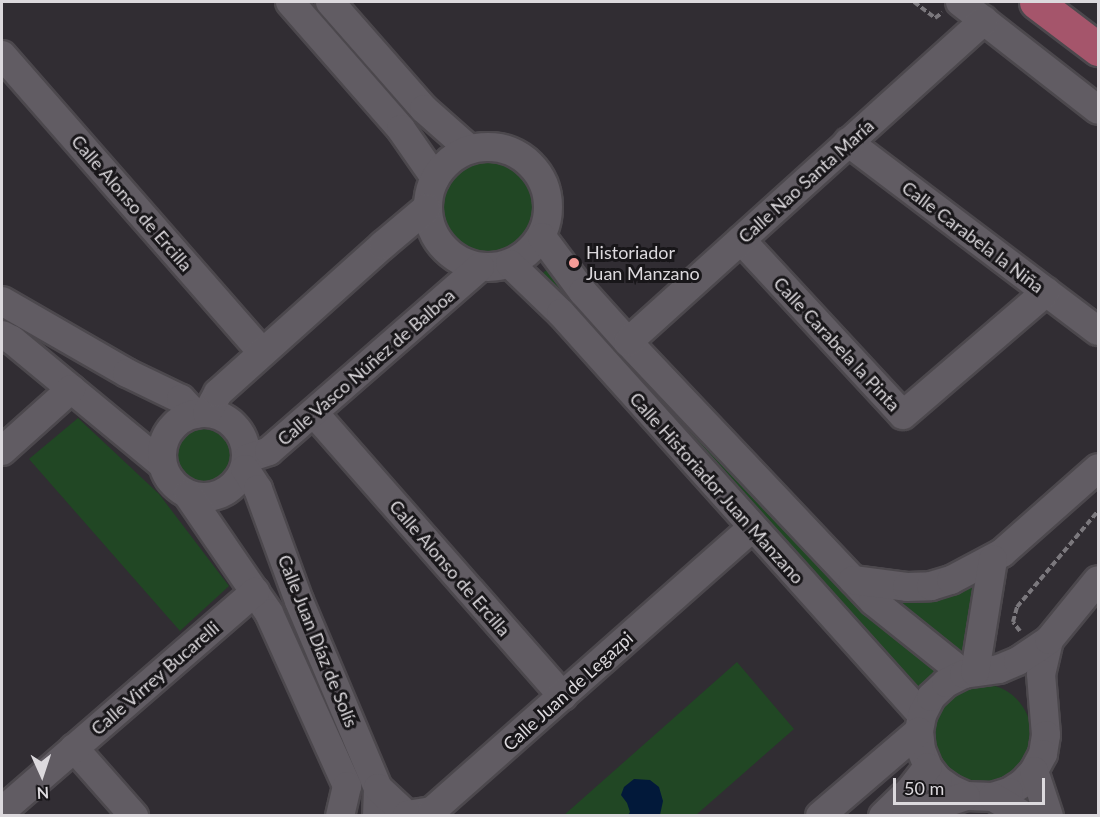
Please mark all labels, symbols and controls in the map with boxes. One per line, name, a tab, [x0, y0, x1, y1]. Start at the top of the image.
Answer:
street label: Calle Nao Santa María	[734, 115, 878, 247]
street label: Calle Alonso de Ercilla	[67, 130, 197, 276]
street label: Calle Carabela la Niña	[898, 177, 1048, 297]
place label: Historiador Juan Manzano	[586, 242, 700, 284]
marker: Historiador Juan Manzano	[567, 256, 581, 270]
street label: Calle Carabela la Pinta	[769, 272, 905, 416]
street label: Calle Vasco Núñez de Balboa	[273, 284, 459, 450]
street label: Calle Historiador Juan Manzano	[625, 388, 809, 588]
street label: Calle Alonso de Ercilla	[385, 495, 515, 641]
street label: Calle Juan Díaz de Solís	[273, 551, 363, 731]
street label: Calle Virrey Bucarelli	[86, 616, 224, 740]
street label: Calle Juan de Legazpi	[498, 627, 638, 755]
north arrow	[12, 745, 72, 805]
scale bar	[896, 766, 1048, 804]
text: 50 m	[904, 777, 944, 799]
text: N	[36, 784, 50, 803]

